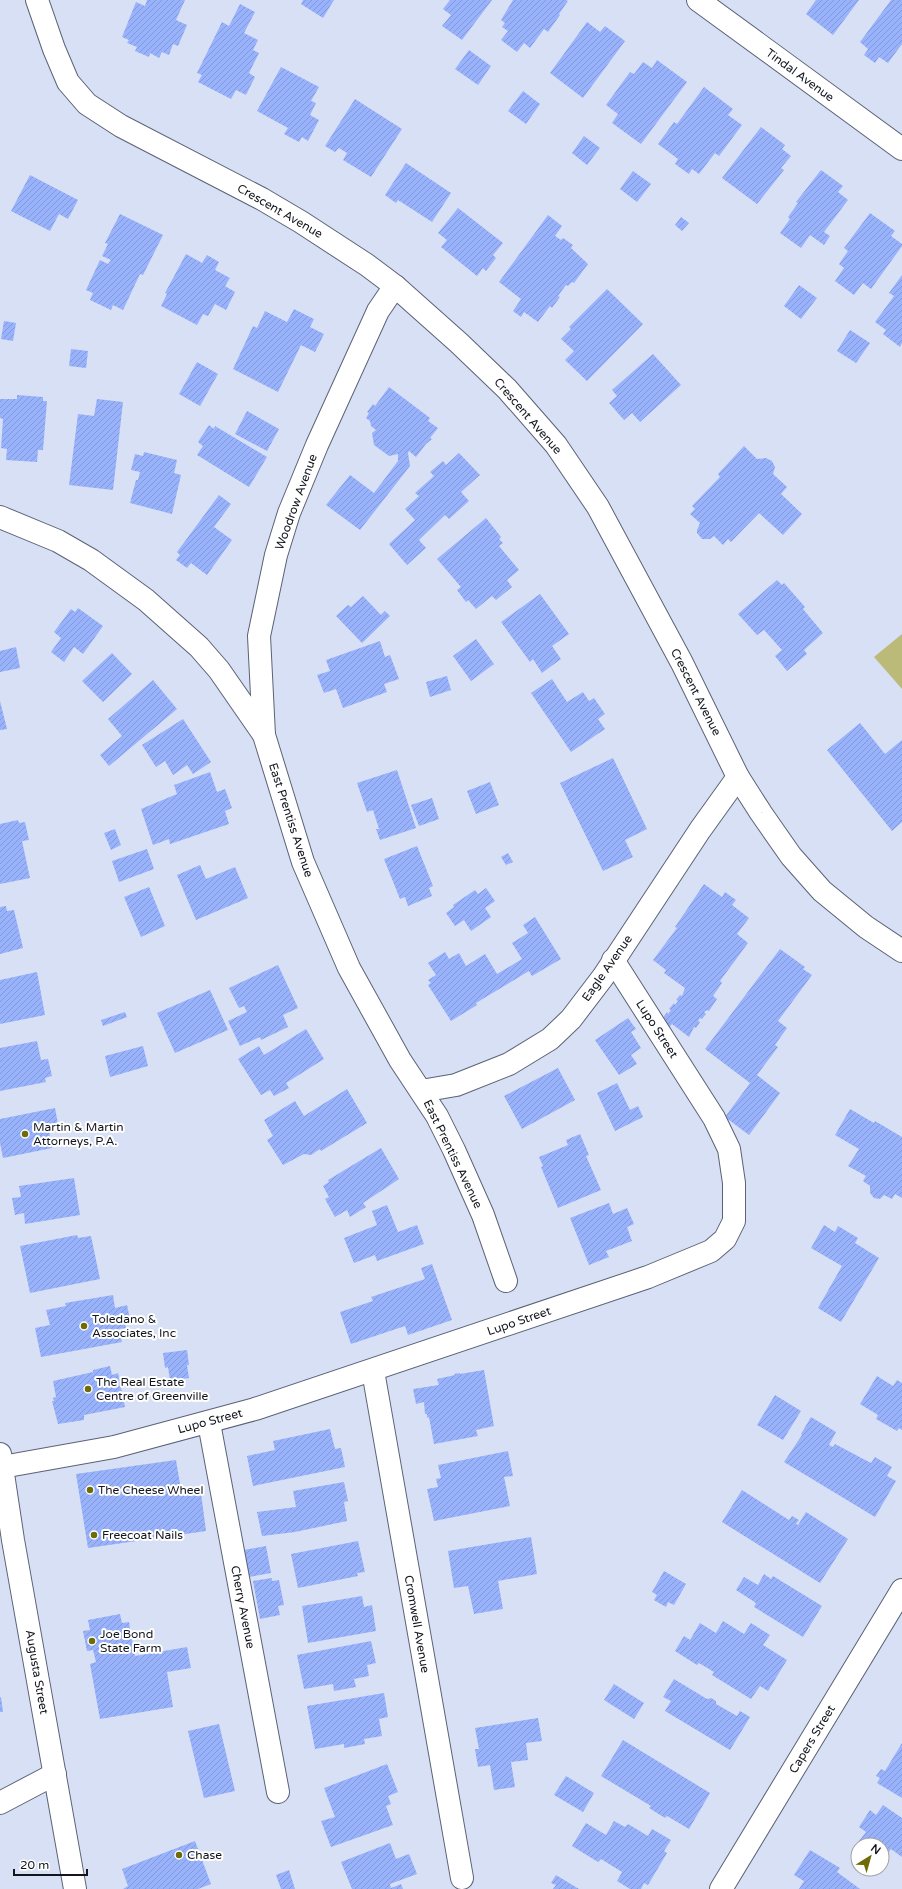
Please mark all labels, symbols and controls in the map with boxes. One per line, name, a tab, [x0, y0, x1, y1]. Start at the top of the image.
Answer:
street label: Tindal Avenue	[763, 46, 837, 105]
street label: Crescent Avenue	[235, 181, 325, 241]
street label: Crescent Avenue	[491, 375, 565, 457]
street label: Woodrow Avenue	[272, 452, 320, 552]
street label: Crescent Avenue	[668, 646, 724, 738]
street label: East Prentiss Avenue	[266, 761, 316, 879]
street label: Eagle Avenue	[579, 932, 635, 1004]
street label: Lupo Street	[633, 997, 681, 1061]
street label: East Prentiss Avenue	[421, 1097, 486, 1211]
place label: Martin & Martin Attorneys, P.A.	[33, 1120, 124, 1148]
marker: Martin & Martin Attorneys, P.A.	[20, 1129, 30, 1139]
street label: Lupo Street	[485, 1303, 553, 1338]
place label: Toledano & Associates, Inc	[92, 1312, 176, 1340]
marker: Toledano & Associates, Inc	[79, 1321, 89, 1331]
place label: The Real Estate Centre of Greenville	[96, 1375, 209, 1403]
marker: The Real Estate Centre of Greenville	[83, 1384, 93, 1394]
street label: Lupo Street	[176, 1406, 244, 1436]
place label: The Cheese Wheel	[98, 1483, 203, 1497]
marker: The Cheese Wheel	[85, 1485, 95, 1495]
place label: Freecoat Nails	[102, 1528, 183, 1542]
marker: Freecoat Nails	[89, 1530, 99, 1540]
street label: Cherry Avenue	[228, 1564, 258, 1650]
street label: Cromwell Avenue	[401, 1574, 433, 1674]
place label: Joe Bond State Farm	[100, 1627, 161, 1655]
street label: Augusta Street	[23, 1629, 51, 1716]
marker: Joe Bond State Farm	[87, 1636, 97, 1646]
street label: Capers Street	[786, 1702, 838, 1776]
north arrow	[850, 1837, 890, 1877]
text: N	[868, 1842, 883, 1857]
place label: Chase	[187, 1848, 222, 1862]
marker: Chase	[174, 1850, 184, 1860]
scale bar	[14, 1851, 87, 1877]
text: 20 m	[20, 1858, 49, 1872]

